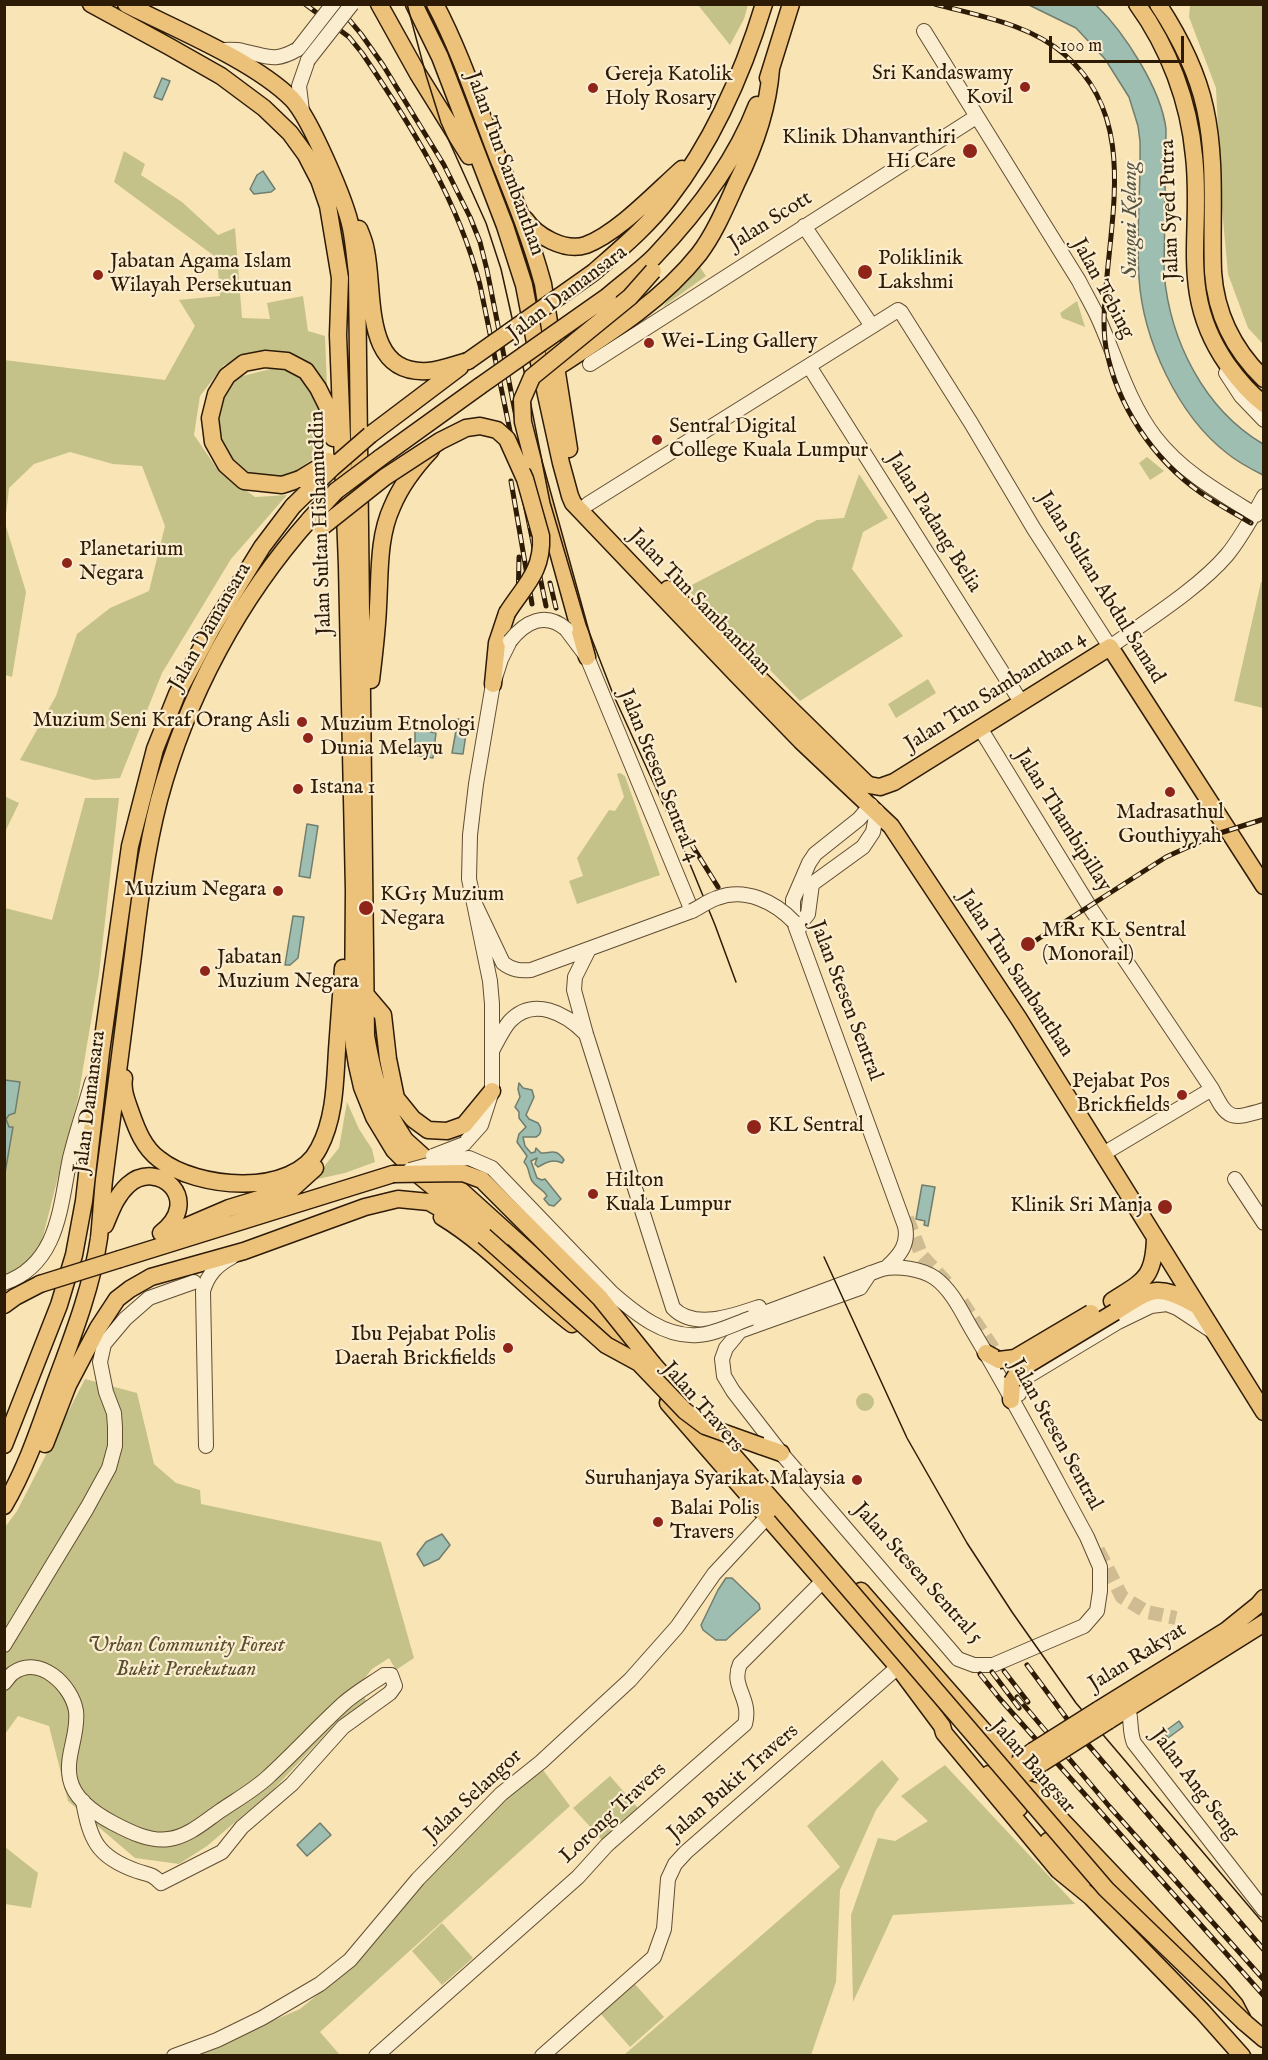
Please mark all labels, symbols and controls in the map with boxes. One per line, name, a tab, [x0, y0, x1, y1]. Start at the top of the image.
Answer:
scale bar	[1052, 24, 1187, 62]
text: 100 m	[1060, 35, 1102, 58]
place label: Sri Kandaswamy Kovil	[872, 62, 1013, 112]
place label: Gereja Katolik Holy Rosary	[605, 63, 733, 113]
street label: Jalan Tun Sambanthan	[459, 69, 549, 259]
marker: Sri Kandaswamy Kovil	[1018, 80, 1032, 94]
marker: Gereja Katolik Holy Rosary	[586, 81, 600, 95]
place label: Klinik Dhanvanthiri Hi Care	[782, 126, 956, 176]
street label: Jalan Syed Putra	[1156, 139, 1186, 281]
marker: Klinik Dhanvanthiri Hi Care	[961, 142, 979, 160]
water label: Sungai Kelang	[1118, 162, 1144, 278]
street label: Jalan Scott	[725, 187, 817, 257]
street label: Jalan Tebing	[1065, 234, 1139, 344]
street label: Jalan Damansara	[503, 241, 633, 347]
place label: Poliklinik Lakshmi	[878, 247, 963, 297]
place label: Jabatan Agama Islam Wilayah Persekutuan	[110, 250, 292, 300]
marker: Poliklinik Lakshmi	[856, 263, 874, 281]
marker: Jabatan Agama Islam Wilayah Persekutuan	[91, 268, 105, 282]
place label: Wei-Ling Gallery	[661, 330, 818, 356]
marker: Wei-Ling Gallery	[642, 336, 656, 350]
street label: Jalan Sultan Hishamuddin	[305, 410, 339, 636]
place label: Sentral Digital College Kuala Lumpur	[669, 415, 868, 465]
marker: Sentral Digital College Kuala Lumpur	[650, 433, 664, 447]
street label: Jalan Padang Belia	[880, 448, 986, 598]
street label: Jalan Sultan Abdul Samad	[1031, 487, 1169, 689]
street label: Jalan Tun Sambanthan	[623, 525, 775, 681]
place label: Planetarium Negara	[79, 538, 183, 588]
marker: Planetarium Negara	[60, 556, 74, 570]
street label: Jalan Damansara	[164, 559, 258, 695]
street label: Jalan Tun Sambanthan 4	[901, 626, 1091, 758]
street label: Jalan Stesen Sentral 4	[612, 686, 704, 866]
place label: Muzium Seni Kraf Orang Asli	[32, 709, 290, 735]
place label: Muzium Etnologi Dunia Melayu	[320, 713, 475, 763]
marker: Muzium Seni Kraf Orang Asli	[295, 715, 309, 729]
marker: Muzium Etnologi Dunia Melayu	[301, 731, 315, 745]
street label: Jalan Thambipillay	[1008, 745, 1116, 897]
place label: Istana 1	[310, 776, 375, 802]
marker: Istana 1	[291, 782, 305, 796]
marker: Madrasathul Gouthiyyah	[1163, 785, 1177, 799]
place label: Madrasathul Gouthiyyah	[1116, 801, 1224, 851]
place label: Muzium Negara	[124, 878, 266, 904]
place label: KG15 Muzium Negara	[380, 883, 504, 933]
marker: Muzium Negara	[271, 884, 285, 898]
street label: Jalan Tun Sambanthan	[952, 886, 1078, 1062]
marker: KG15 Muzium Negara	[357, 899, 375, 917]
street label: Jalan Stesen Sentral	[803, 917, 887, 1085]
place label: MR1 KL Sentral (Monorail)	[1042, 919, 1186, 969]
marker: MR1 KL Sentral (Monorail)	[1019, 935, 1037, 953]
place label: Jabatan Muzium Negara	[217, 946, 359, 996]
marker: Jabatan Muzium Negara	[198, 964, 212, 978]
street label: Jalan Damansara	[70, 1029, 112, 1175]
place label: Pejabat Pos Brickfields	[1072, 1070, 1170, 1120]
marker: Pejabat Pos Brickfields	[1175, 1088, 1189, 1102]
place label: KL Sentral	[768, 1114, 864, 1140]
marker: KL Sentral	[745, 1118, 763, 1136]
place label: Hilton Kuala Lumpur	[605, 1169, 731, 1219]
marker: Hilton Kuala Lumpur	[586, 1187, 600, 1201]
place label: Klinik Sri Manja	[1010, 1194, 1152, 1220]
marker: Klinik Sri Manja	[1156, 1198, 1174, 1216]
place label: Ibu Pejabat Polis Daerah Brickfields	[334, 1323, 496, 1373]
marker: Ibu Pejabat Polis Daerah Brickfields	[501, 1341, 515, 1355]
street label: Jalan Stesen Sentral	[1003, 1355, 1107, 1515]
street label: Jalan Travers	[656, 1358, 748, 1458]
place label: Suruhanjaya Syarikat Malaysia	[585, 1467, 845, 1493]
marker: Suruhanjaya Syarikat Malaysia	[850, 1473, 864, 1487]
place label: Balai Polis Travers	[670, 1497, 760, 1547]
street label: Jalan Stesen Sentral 5	[847, 1498, 987, 1650]
marker: Balai Polis Travers	[651, 1515, 665, 1529]
street label: Jalan Rakyat	[1085, 1618, 1191, 1698]
park label: Urban Community Forest Bukit Persekutuan	[87, 1634, 285, 1684]
street label: Jalan Bangsar	[984, 1714, 1080, 1820]
street label: Jalan Bukit Travers	[663, 1719, 805, 1847]
street label: Jalan Ang Seng	[1144, 1725, 1244, 1845]
street label: Jalan Selangor	[420, 1744, 528, 1848]
street label: Lorong Travers	[555, 1758, 673, 1870]

